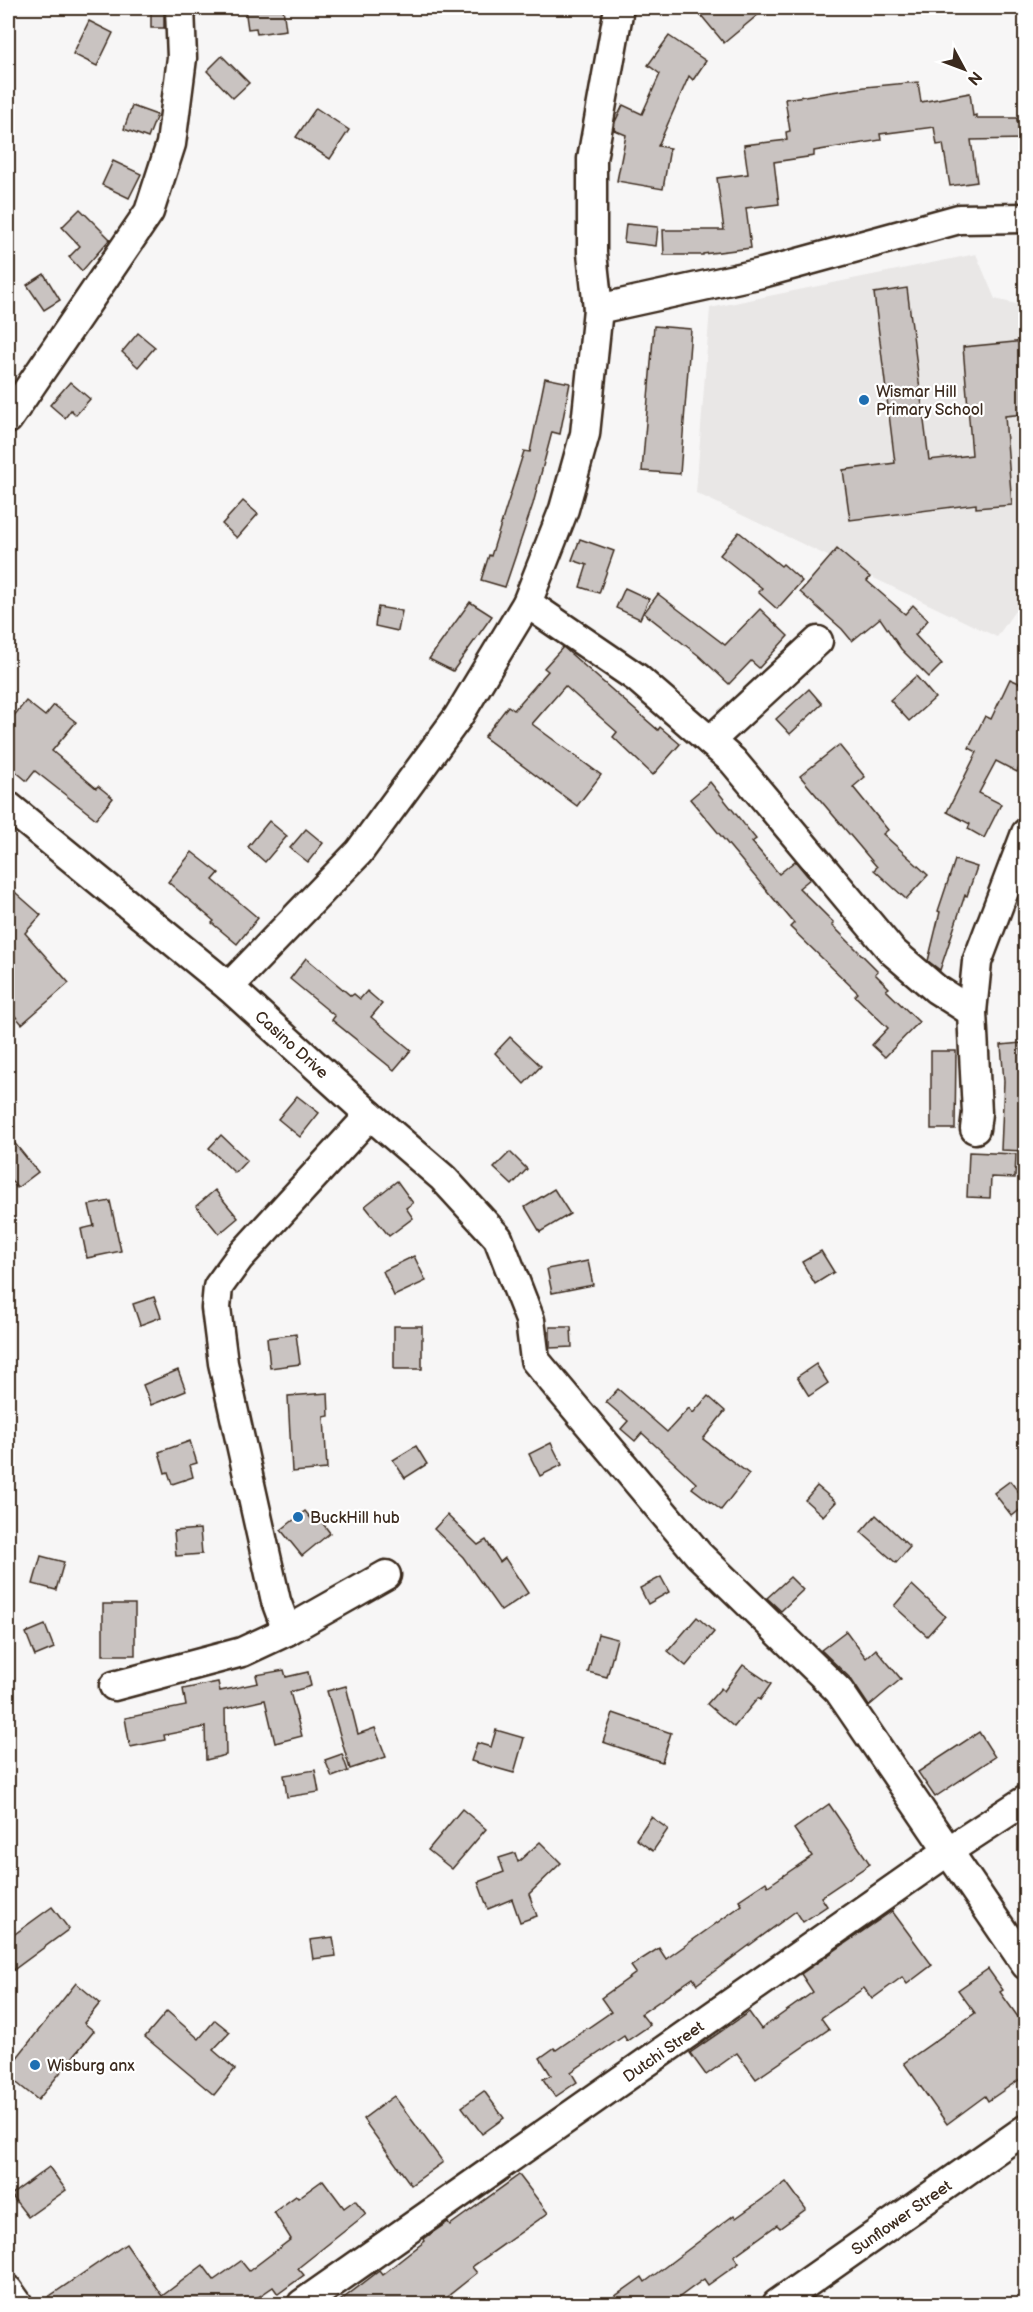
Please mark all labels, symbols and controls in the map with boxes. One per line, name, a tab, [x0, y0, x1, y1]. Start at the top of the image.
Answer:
north arrow	[934, 39, 994, 99]
text: N	[963, 67, 985, 89]
place label: Wismar Hill Primary School	[876, 383, 983, 420]
marker: Wismar Hill Primary School	[857, 393, 871, 407]
street label: Casino Drive	[250, 1007, 332, 1083]
place label: BuckHill hub	[310, 1509, 400, 1528]
marker: BuckHill hub	[291, 1510, 305, 1524]
street label: Dutchi Street	[620, 2017, 708, 2087]
place label: Wisburg anx	[47, 2057, 135, 2076]
marker: Wisburg anx	[28, 2058, 42, 2072]
street label: Sunflower Street	[848, 2177, 956, 2260]

